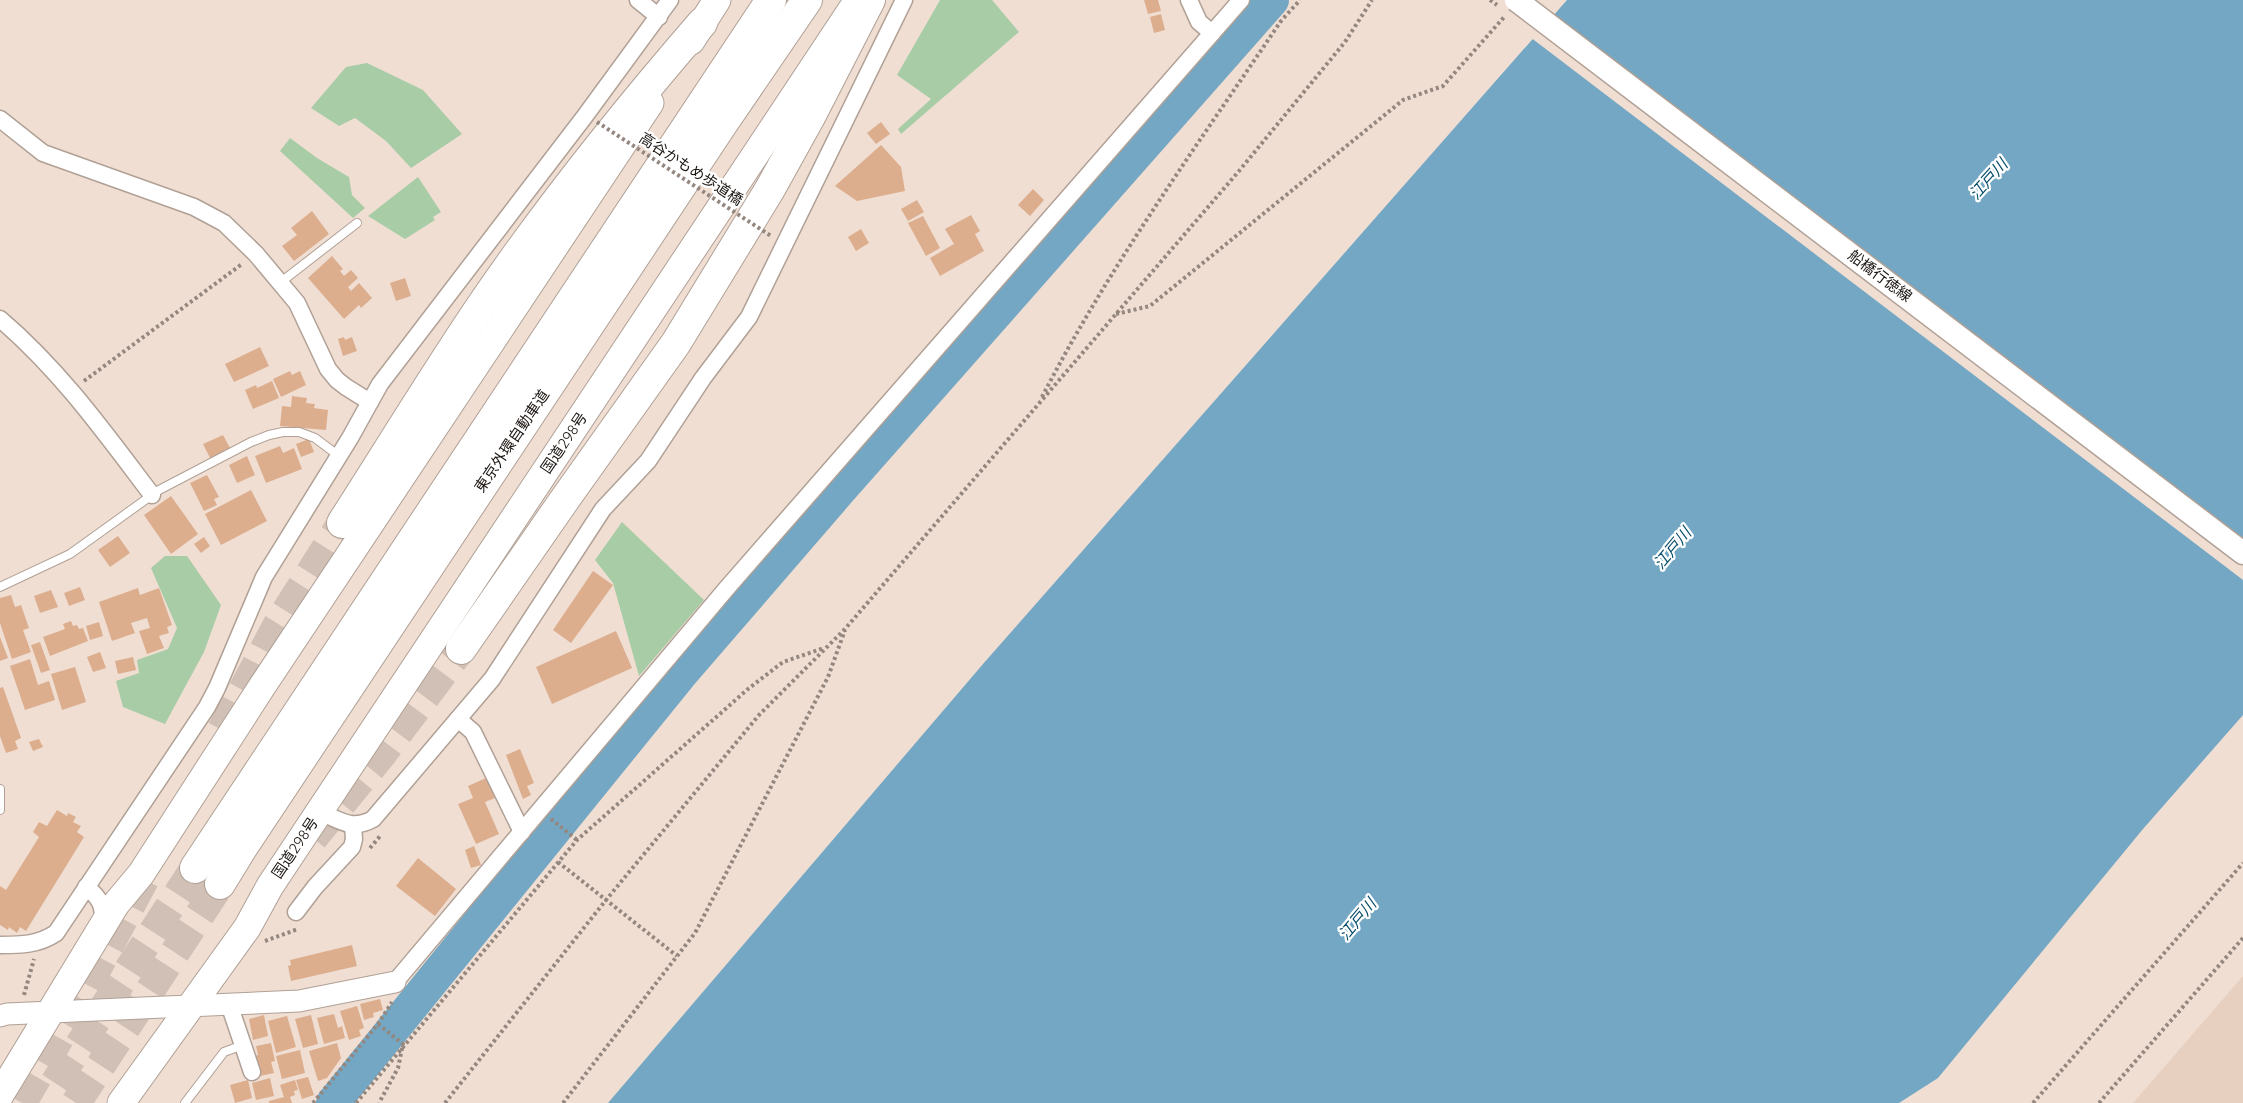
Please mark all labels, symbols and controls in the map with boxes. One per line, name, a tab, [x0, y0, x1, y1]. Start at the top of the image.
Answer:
street label: 高谷かもめ歩道橋	[636, 128, 747, 209]
water label: 江戸川	[1965, 153, 2013, 204]
street label: 船橋行徳線	[1845, 245, 1916, 306]
street label: 東京外環自動車道	[470, 386, 553, 496]
street label: 国道298号	[536, 408, 591, 477]
water label: 江戸川	[1649, 522, 1696, 573]
street label: 国道298号	[267, 813, 322, 882]
water label: 江戸川	[1334, 893, 1381, 944]

